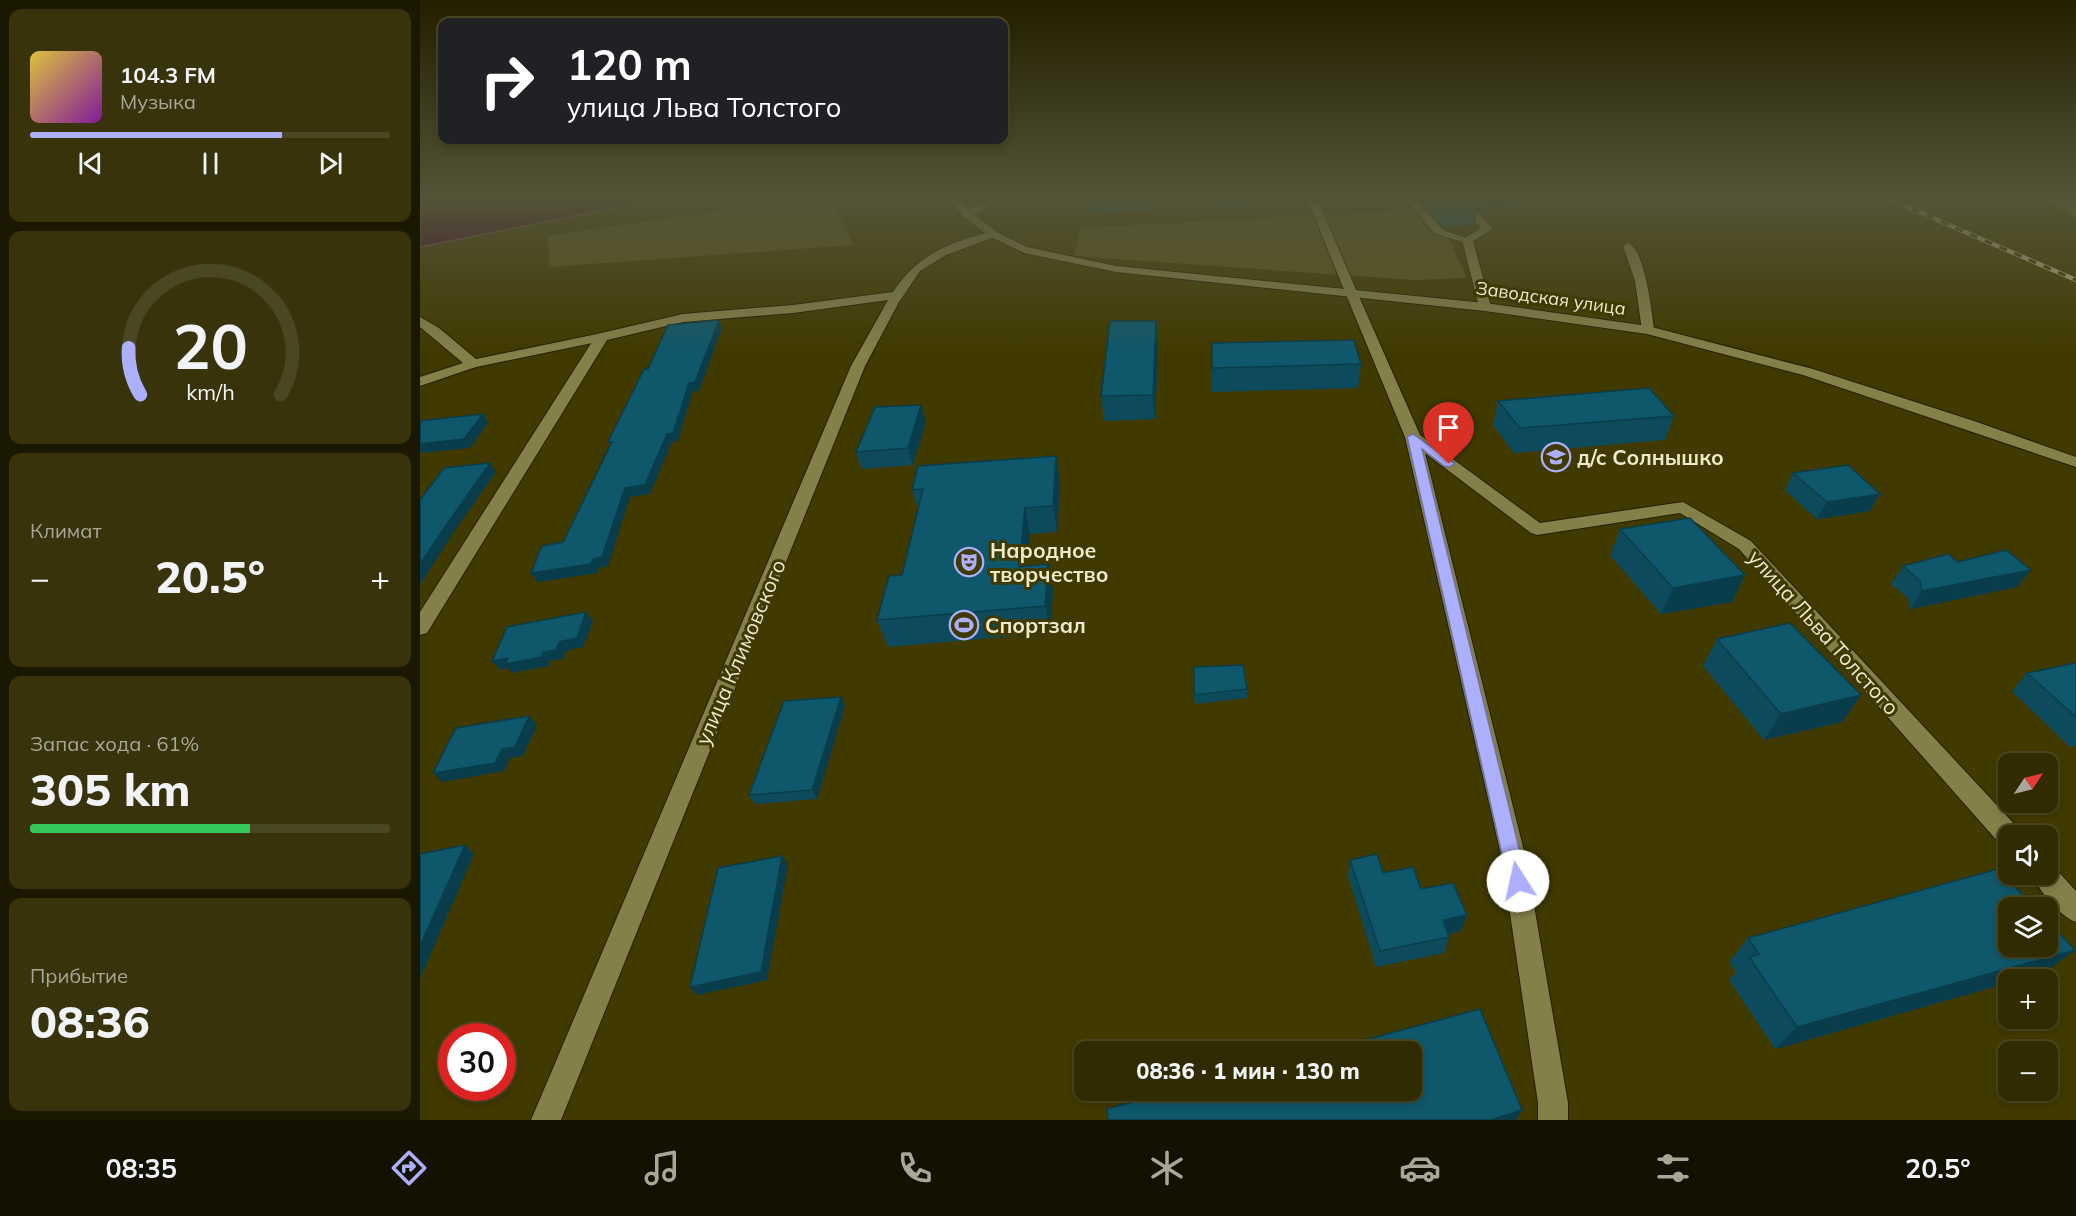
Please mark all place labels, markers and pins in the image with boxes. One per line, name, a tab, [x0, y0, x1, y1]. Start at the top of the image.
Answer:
pin	[1423, 402, 1474, 464]
school or university icon: д/с Солнышко	[1540, 441, 1572, 473]
place label: д/с Солнышко	[1577, 444, 1724, 470]
place label: Народное творчество	[990, 537, 1108, 587]
theatre icon: Народное творчество	[953, 546, 985, 578]
sports icon: Спортзал	[948, 609, 980, 641]
place label: Спортзал	[985, 612, 1086, 638]

